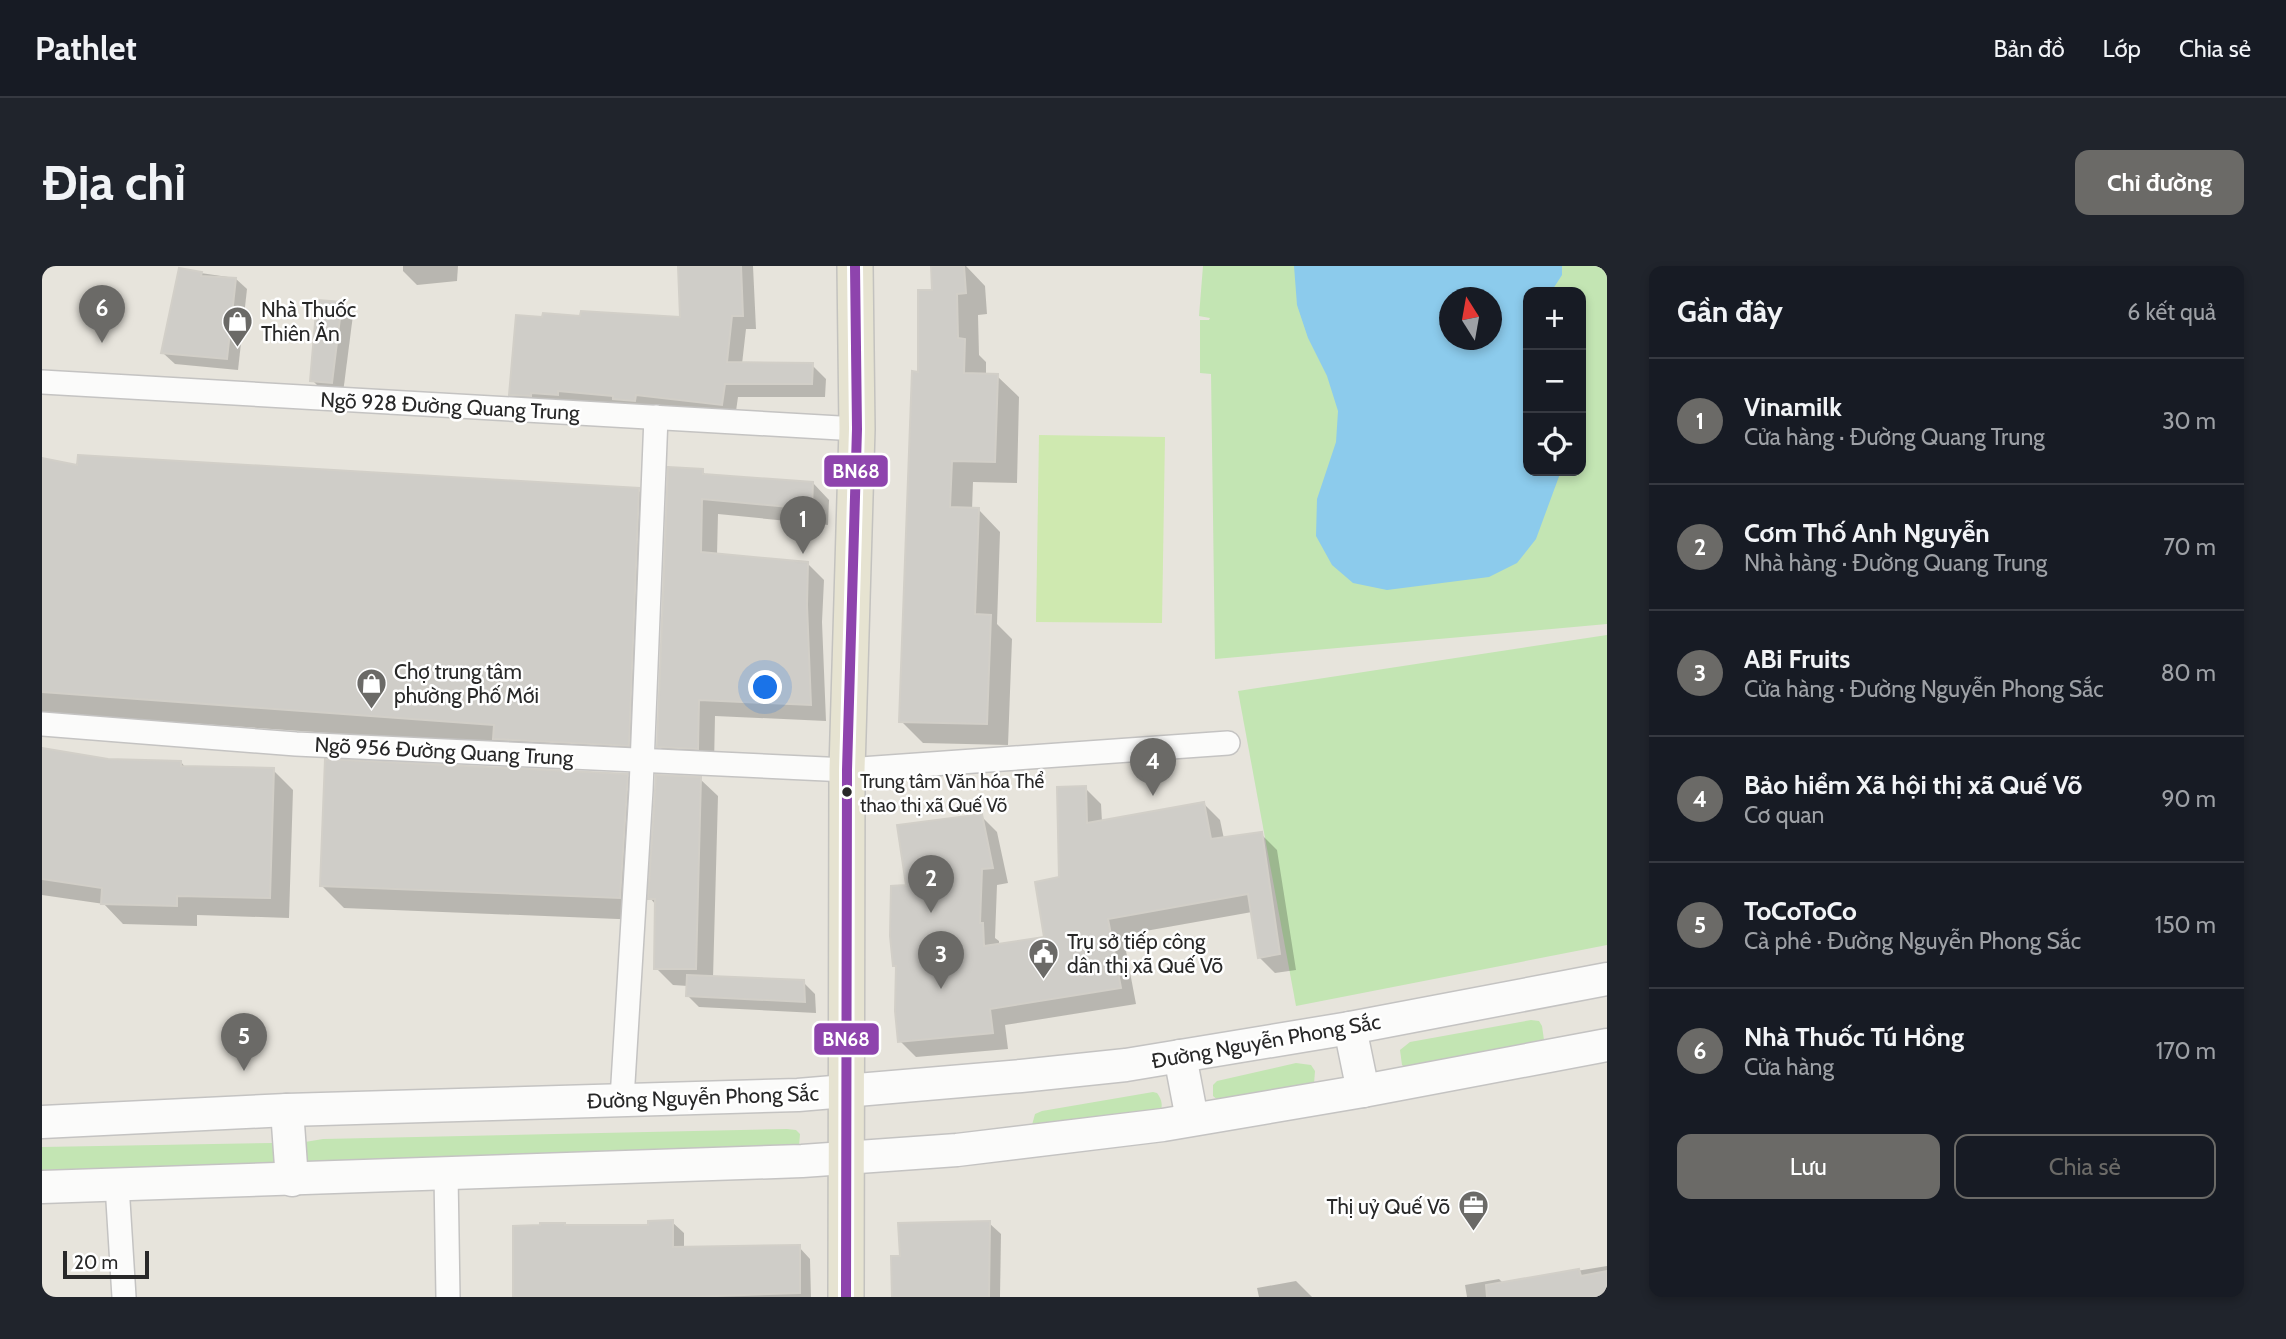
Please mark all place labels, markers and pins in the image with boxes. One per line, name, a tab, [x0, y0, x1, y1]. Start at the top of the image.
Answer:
pin: 6	[79, 285, 125, 343]
place label: Nhà Thuốc Thiên Ân	[261, 297, 356, 346]
shop icon: Nhà Thuốc Thiên Ân	[221, 304, 255, 348]
pin: 1	[780, 496, 826, 554]
place label: Chợ trung tâm phường Phố Mới	[394, 659, 539, 708]
shop icon: Chợ trung tâm phường Phố Mới	[354, 666, 388, 710]
pin: 4	[1130, 738, 1176, 796]
place label: Trung tâm Văn hóa Thể thao thị xã Quế Võ	[860, 770, 1045, 817]
marker: Trung tâm Văn hóa Thể thao thị xã Quế Võ	[840, 785, 854, 799]
pin: 2	[908, 855, 954, 913]
place label: Trụ sở tiếp công dân thị xã Quế Võ	[1067, 929, 1223, 978]
pin: 3	[918, 931, 964, 989]
public building icon: Trụ sở tiếp công dân thị xã Quế Võ	[1027, 936, 1061, 980]
pin: 5	[221, 1013, 267, 1071]
office icon: Thị uỷ Quế Võ	[1456, 1189, 1490, 1233]
place label: Thị uỷ Quế Võ	[1326, 1194, 1450, 1219]

